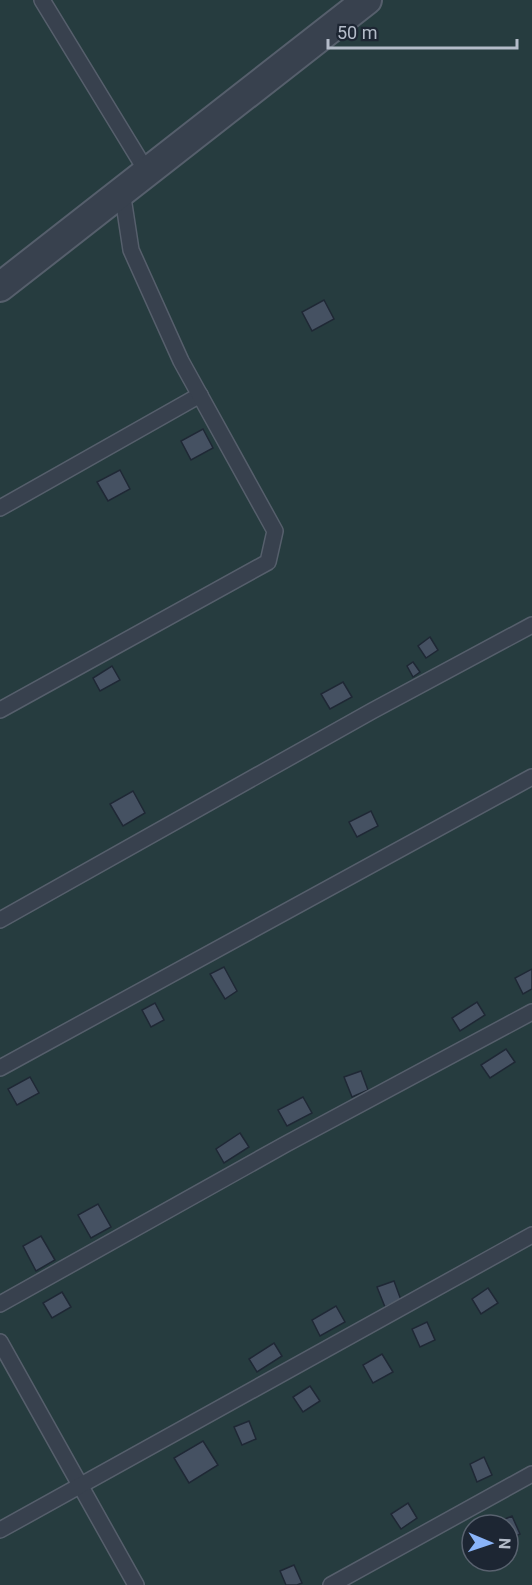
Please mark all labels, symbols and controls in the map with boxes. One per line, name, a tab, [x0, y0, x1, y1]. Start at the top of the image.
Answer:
scale bar	[328, 12, 517, 50]
text: 50 m	[337, 22, 377, 43]
north arrow	[460, 1513, 520, 1573]
text: N	[495, 1538, 514, 1549]

